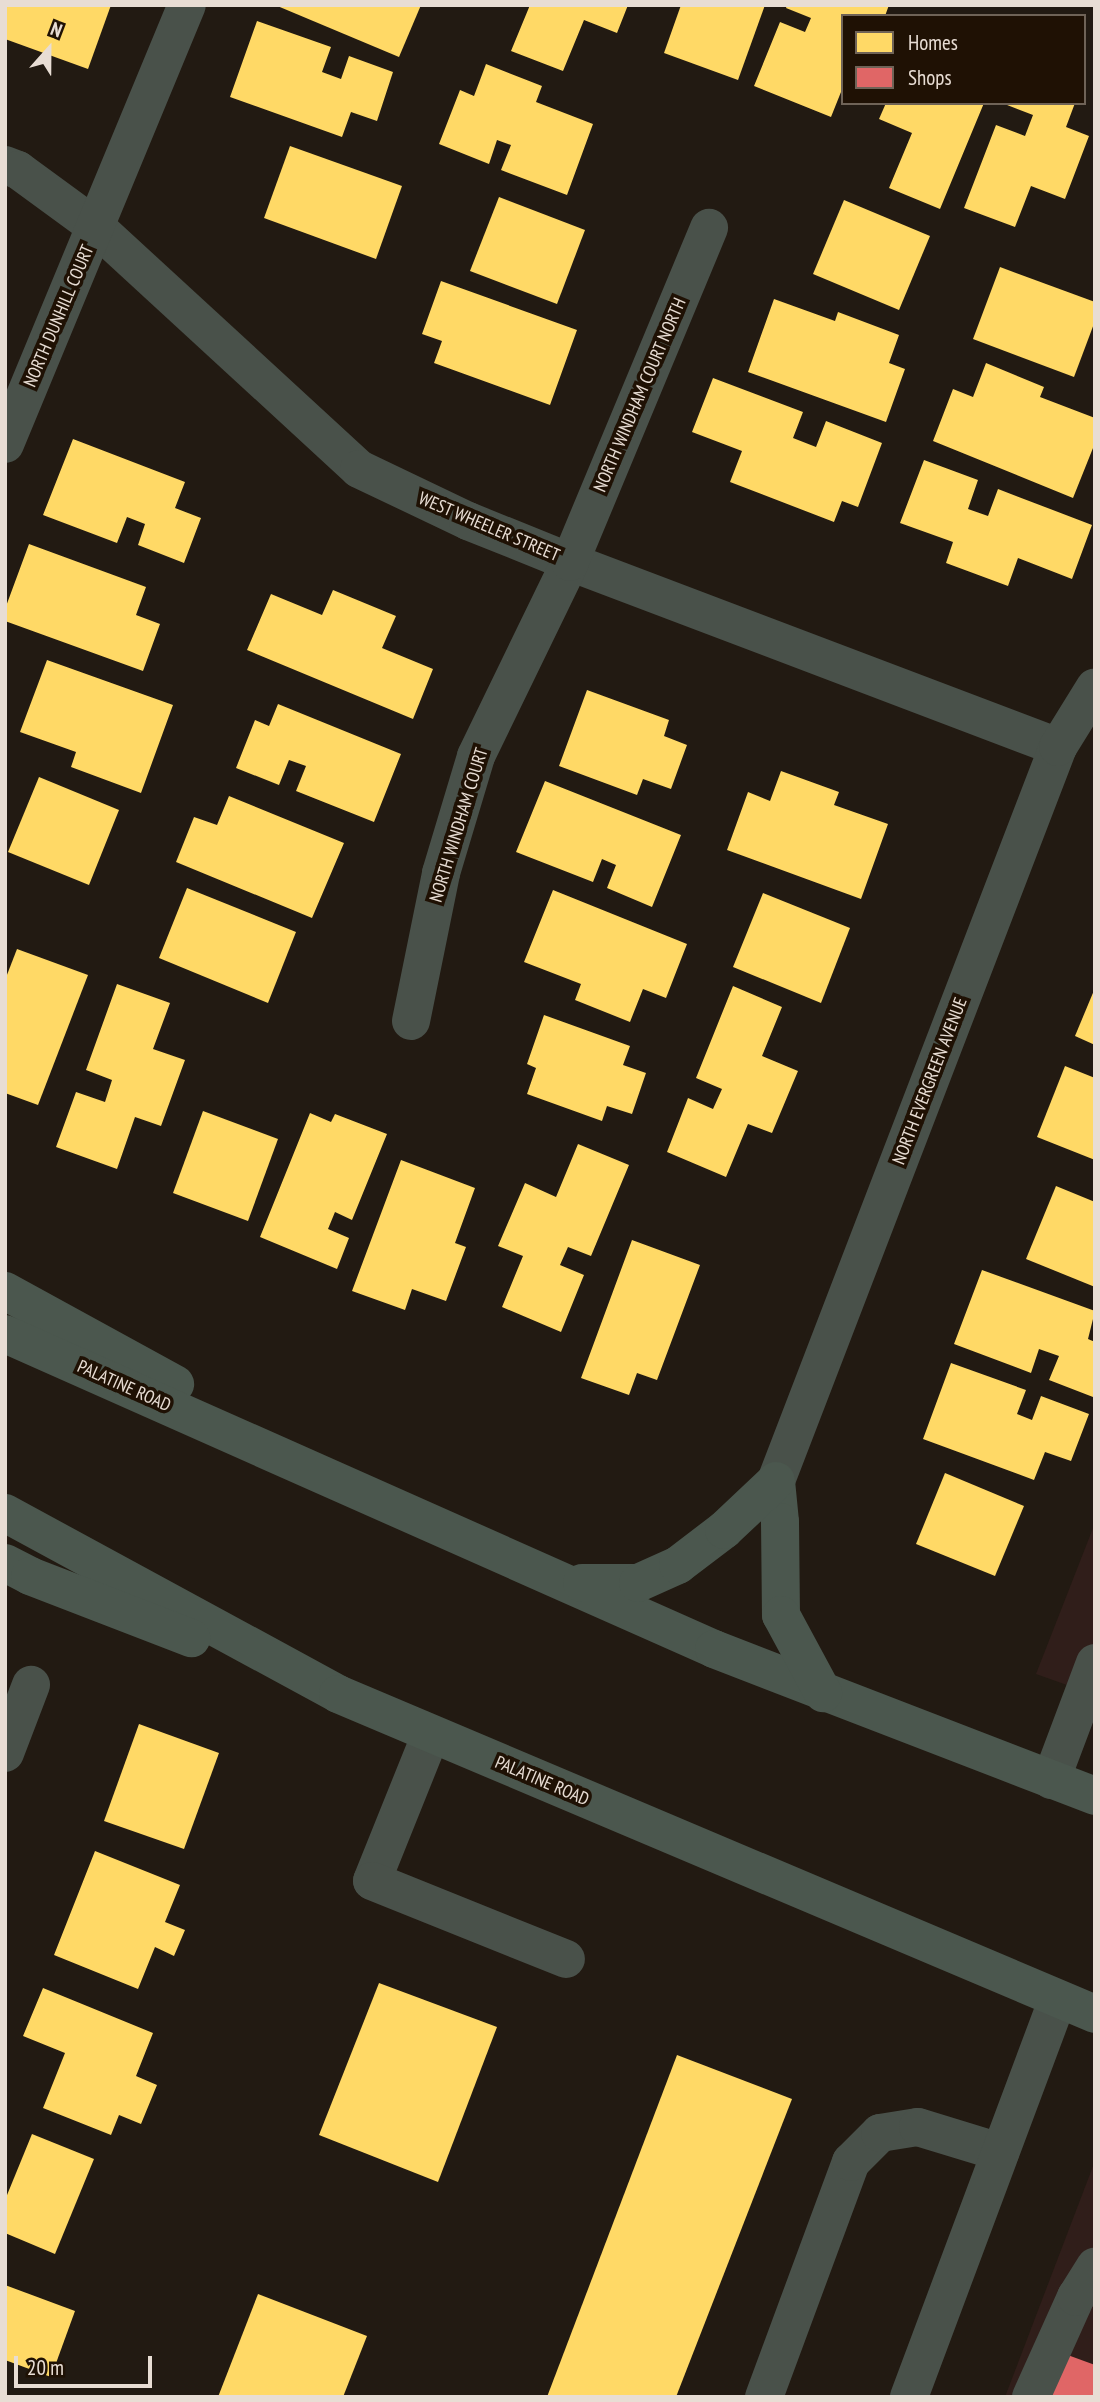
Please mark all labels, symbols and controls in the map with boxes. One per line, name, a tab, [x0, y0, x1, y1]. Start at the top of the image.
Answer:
north arrow	[14, 14, 84, 84]
legend	[841, 14, 1086, 105]
text: N	[47, 16, 66, 42]
text: Homes	[908, 29, 958, 56]
text: Shops	[908, 64, 952, 91]
street label: NORTH DUNHILL COURT	[19, 241, 99, 391]
street label: NORTH WINDHAM COURT NORTH	[589, 294, 691, 496]
street label: WEST WHEELER STREET	[415, 487, 563, 567]
street label: NORTH WINDHAM COURT	[425, 745, 493, 905]
street label: NORTH EVERGREEN AVENUE	[888, 994, 972, 1168]
street label: PALATINE ROAD	[74, 1356, 174, 1416]
street label: PALATINE ROAD	[492, 1752, 592, 1810]
scale bar	[18, 2342, 156, 2386]
text: 20 m	[27, 2354, 64, 2381]

